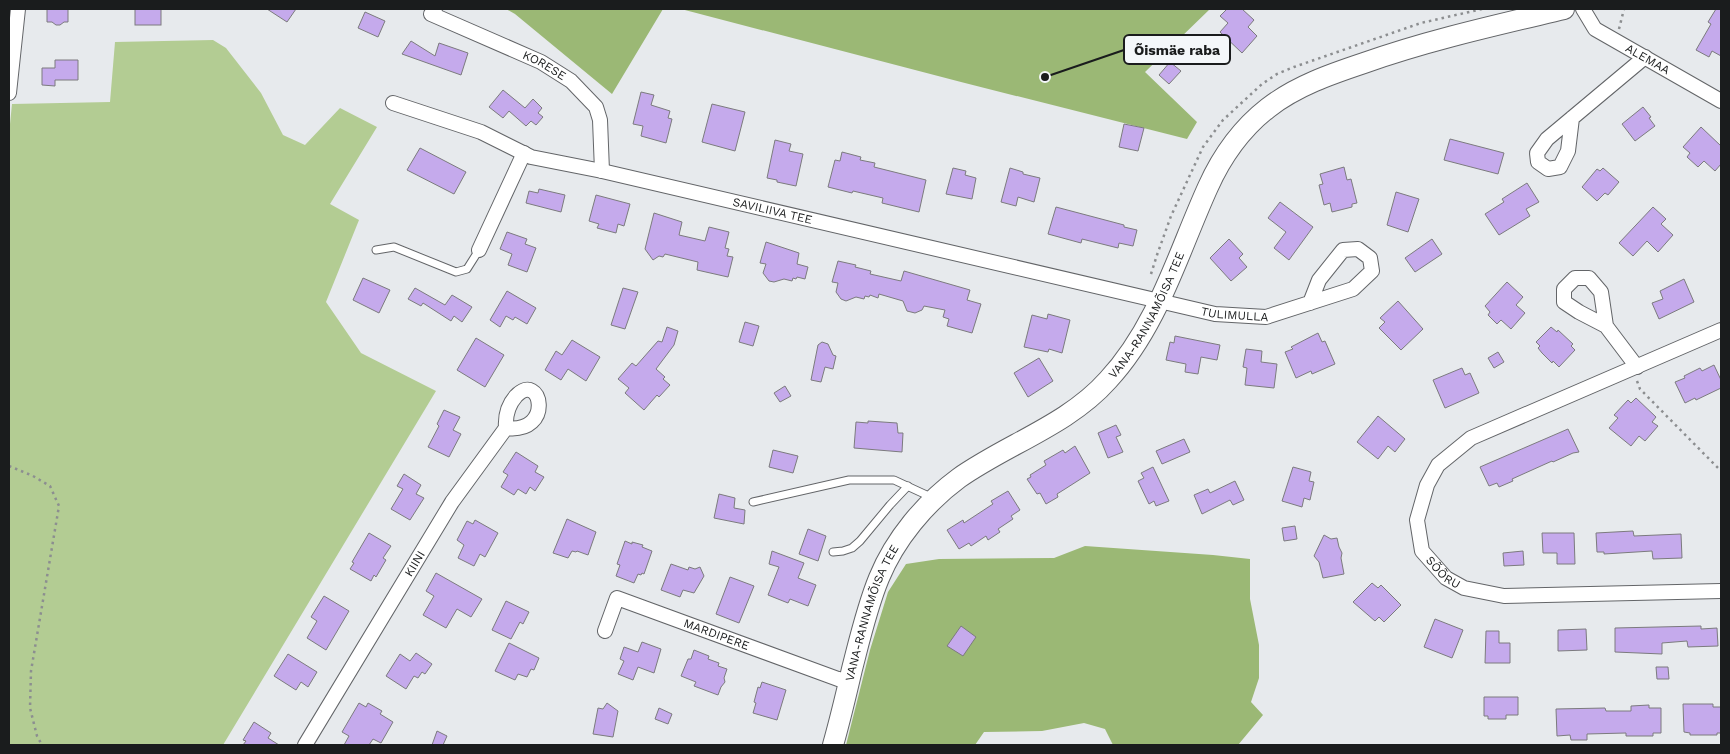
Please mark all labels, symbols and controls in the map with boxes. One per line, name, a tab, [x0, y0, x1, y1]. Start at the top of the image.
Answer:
callout: Õismäe raba	[1124, 35, 1230, 64]
street label: ALEMAA	[1623, 41, 1672, 77]
text: Õismäe raba	[1134, 42, 1221, 58]
street label: KORESE	[521, 48, 569, 83]
street label: SAVILIIVA TEE	[731, 195, 814, 227]
street label: VANA-RANNAMÕISA TEE	[1106, 249, 1187, 381]
street label: TULIMULLA	[1200, 304, 1269, 324]
street label: VANA-RANNAMÕISA TEE	[842, 542, 902, 682]
street label: KIINI	[402, 548, 428, 579]
street label: SÕÕRU	[1423, 553, 1463, 592]
street label: MARDIPERE	[682, 616, 752, 653]

